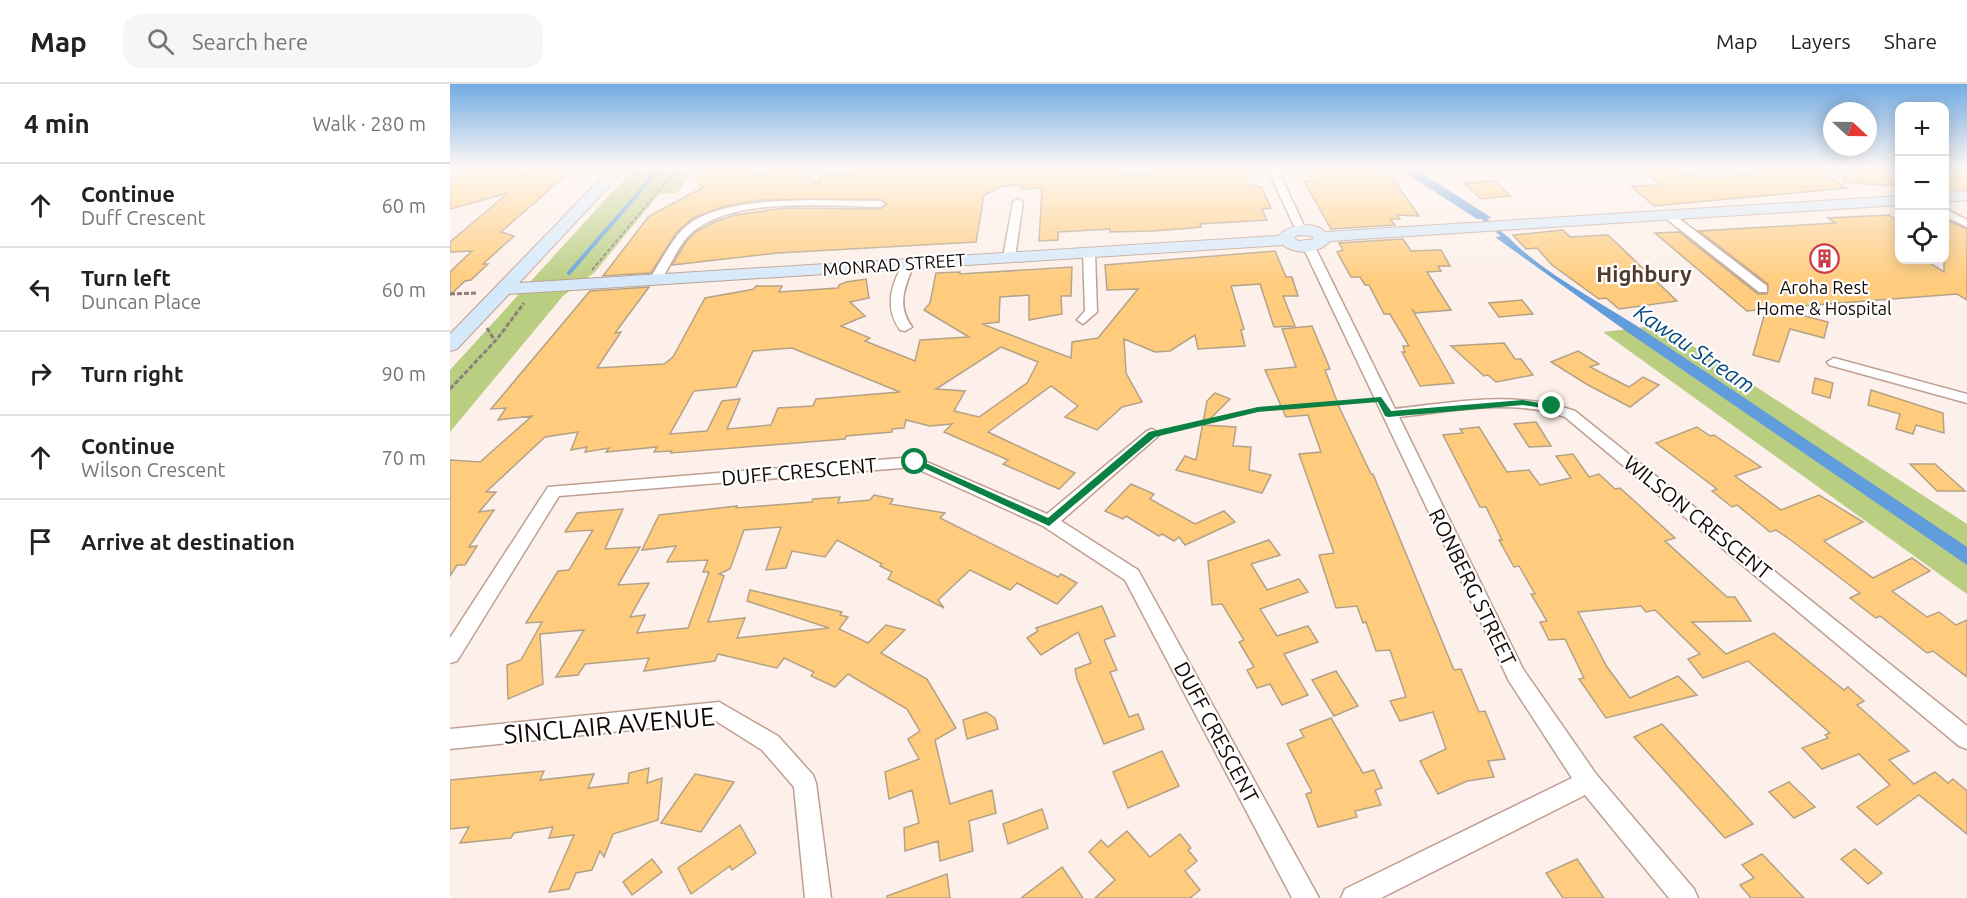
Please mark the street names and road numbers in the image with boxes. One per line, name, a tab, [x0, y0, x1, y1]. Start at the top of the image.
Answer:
street label: MONRAD STREET	[822, 249, 966, 279]
street label: WILSON CRESCENT	[1619, 450, 1777, 584]
street label: DUFF CRESCENT	[720, 452, 878, 490]
street label: RONBERG STREET	[1424, 504, 1522, 670]
street label: DUFF CRESCENT	[1170, 657, 1264, 807]
street label: SINCLAIR AVENUE	[502, 701, 716, 749]

